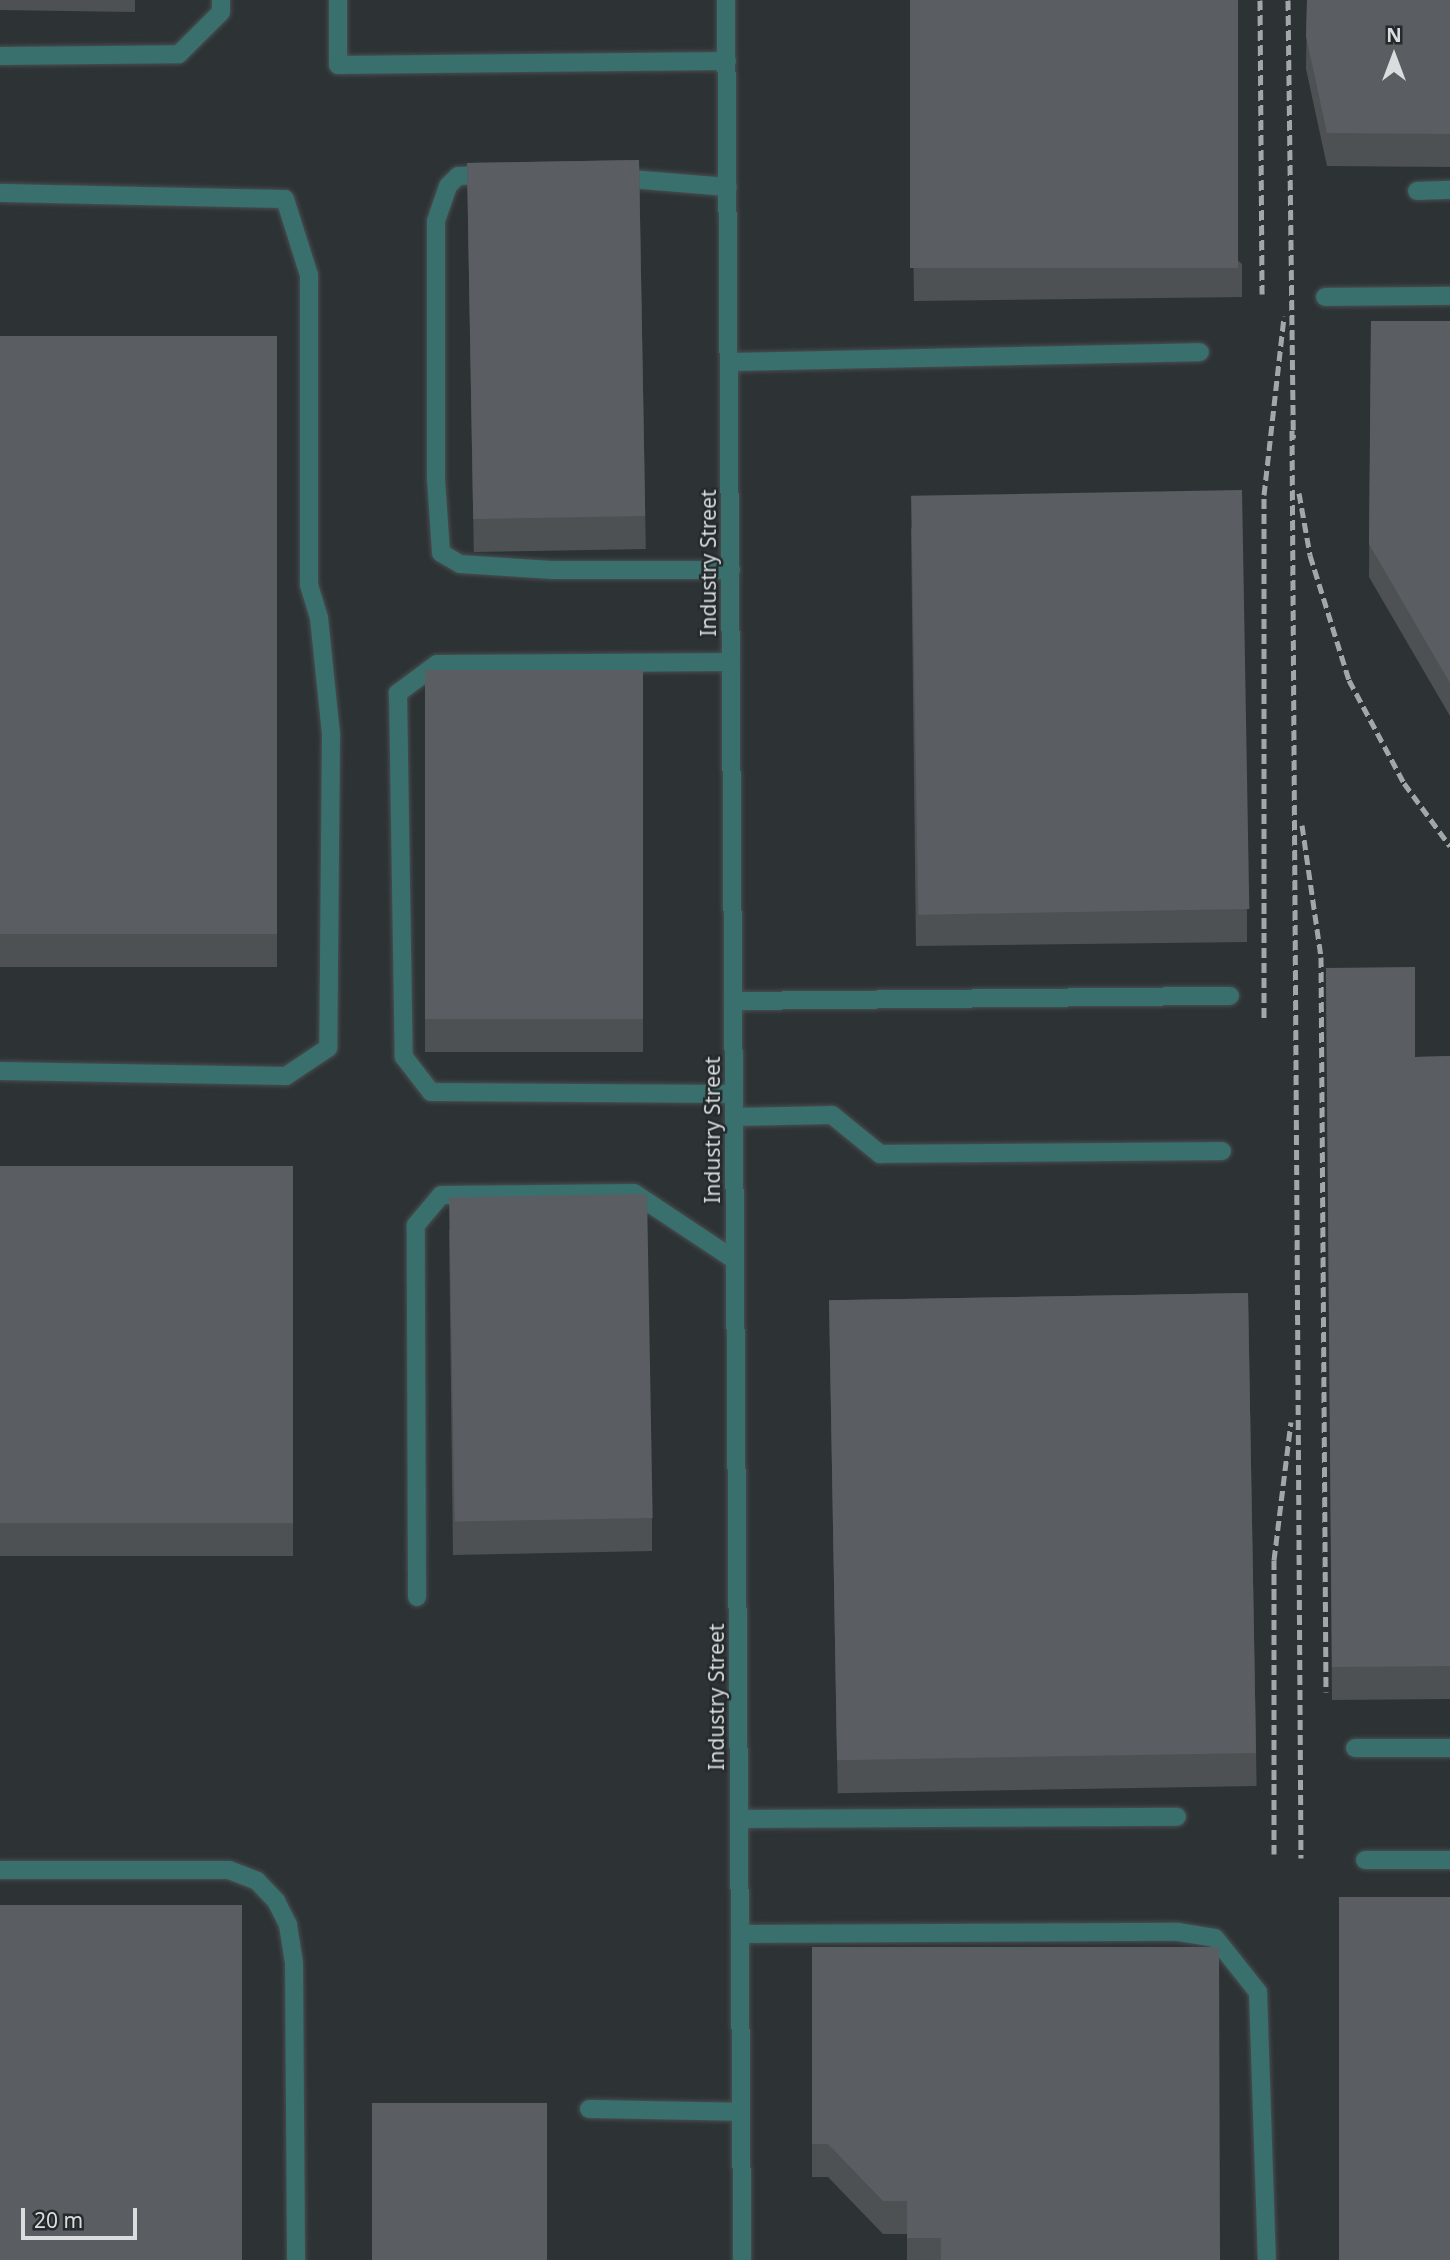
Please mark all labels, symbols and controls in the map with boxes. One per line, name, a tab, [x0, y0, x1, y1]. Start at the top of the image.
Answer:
north arrow	[1359, 21, 1429, 91]
text: N	[1386, 22, 1402, 48]
street label: Industry Street	[695, 489, 721, 637]
street label: Industry Street	[699, 1056, 725, 1204]
street label: Industry Street	[703, 1623, 729, 1771]
scale bar	[24, 2194, 140, 2238]
text: 20 m	[34, 2206, 83, 2234]

